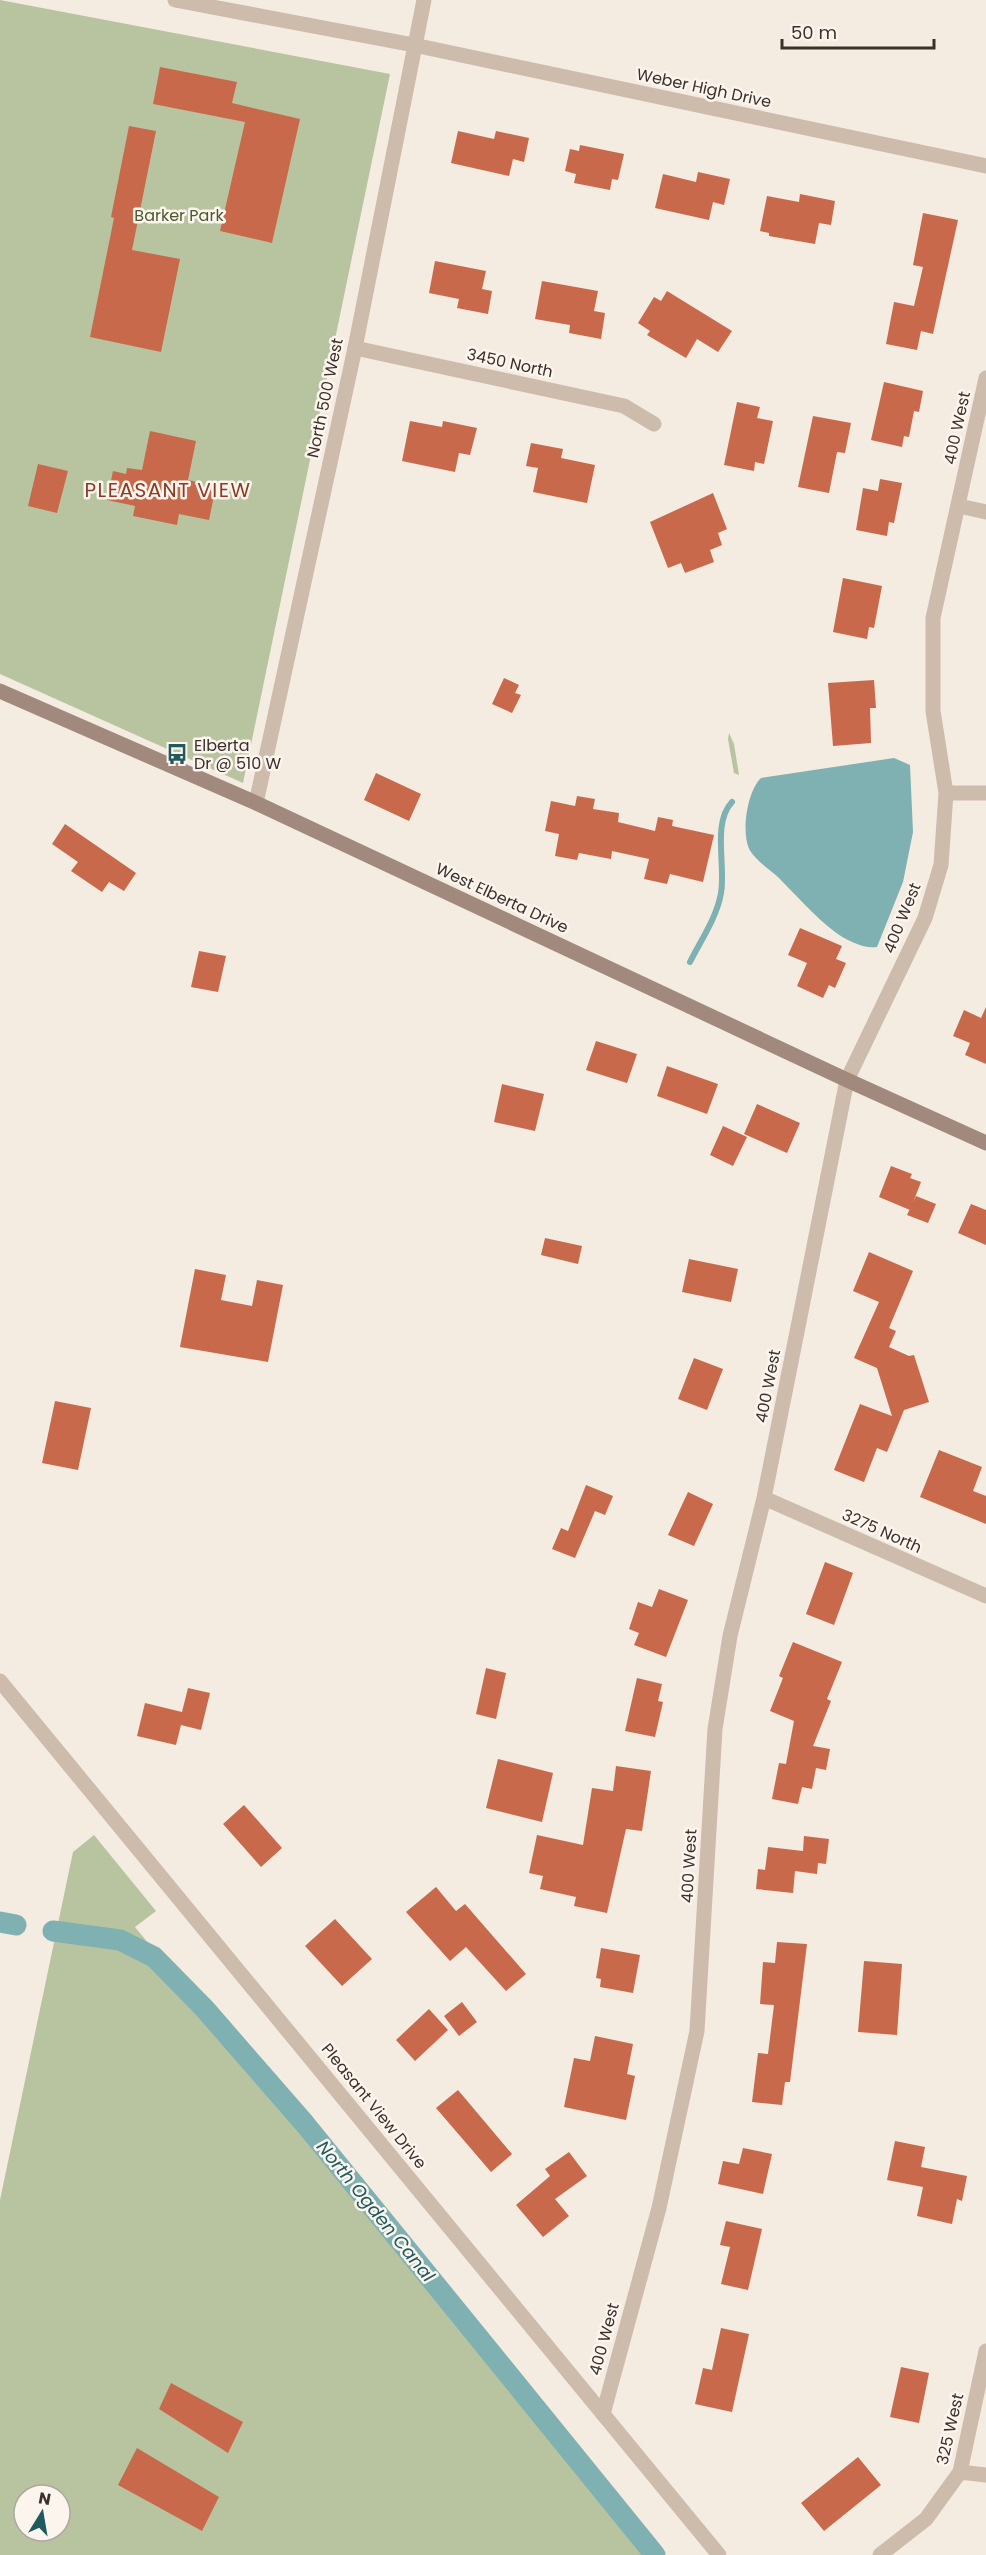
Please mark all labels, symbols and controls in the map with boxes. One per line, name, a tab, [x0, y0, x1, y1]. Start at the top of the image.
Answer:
scale bar	[782, 12, 934, 50]
text: 50 m	[791, 20, 837, 45]
street label: Weber High Drive	[635, 63, 773, 114]
park label: Barker Park	[134, 204, 224, 227]
street label: North 500 West	[301, 336, 349, 460]
street label: 3450 North	[465, 343, 555, 383]
street label: 400 West	[938, 389, 976, 467]
district label: PLEASANT VIEW	[84, 476, 252, 504]
place label: Elberta Dr @ 510 W	[194, 734, 282, 775]
bus stop icon: Elberta Dr @ 510 W	[165, 742, 189, 766]
street label: West Elberta Drive	[432, 857, 572, 939]
street label: 400 West	[877, 879, 927, 957]
street label: 400 West	[750, 1347, 786, 1425]
street label: 3275 North	[838, 1503, 926, 1559]
street label: 400 West	[676, 1828, 702, 1904]
street label: Pleasant View Drive	[316, 2038, 432, 2174]
water label: North Ogden Canal	[311, 2135, 441, 2287]
street label: 400 West	[583, 2300, 625, 2378]
street label: 325 West	[931, 2391, 969, 2467]
north arrow	[12, 2483, 72, 2543]
text: N	[37, 2486, 53, 2511]

